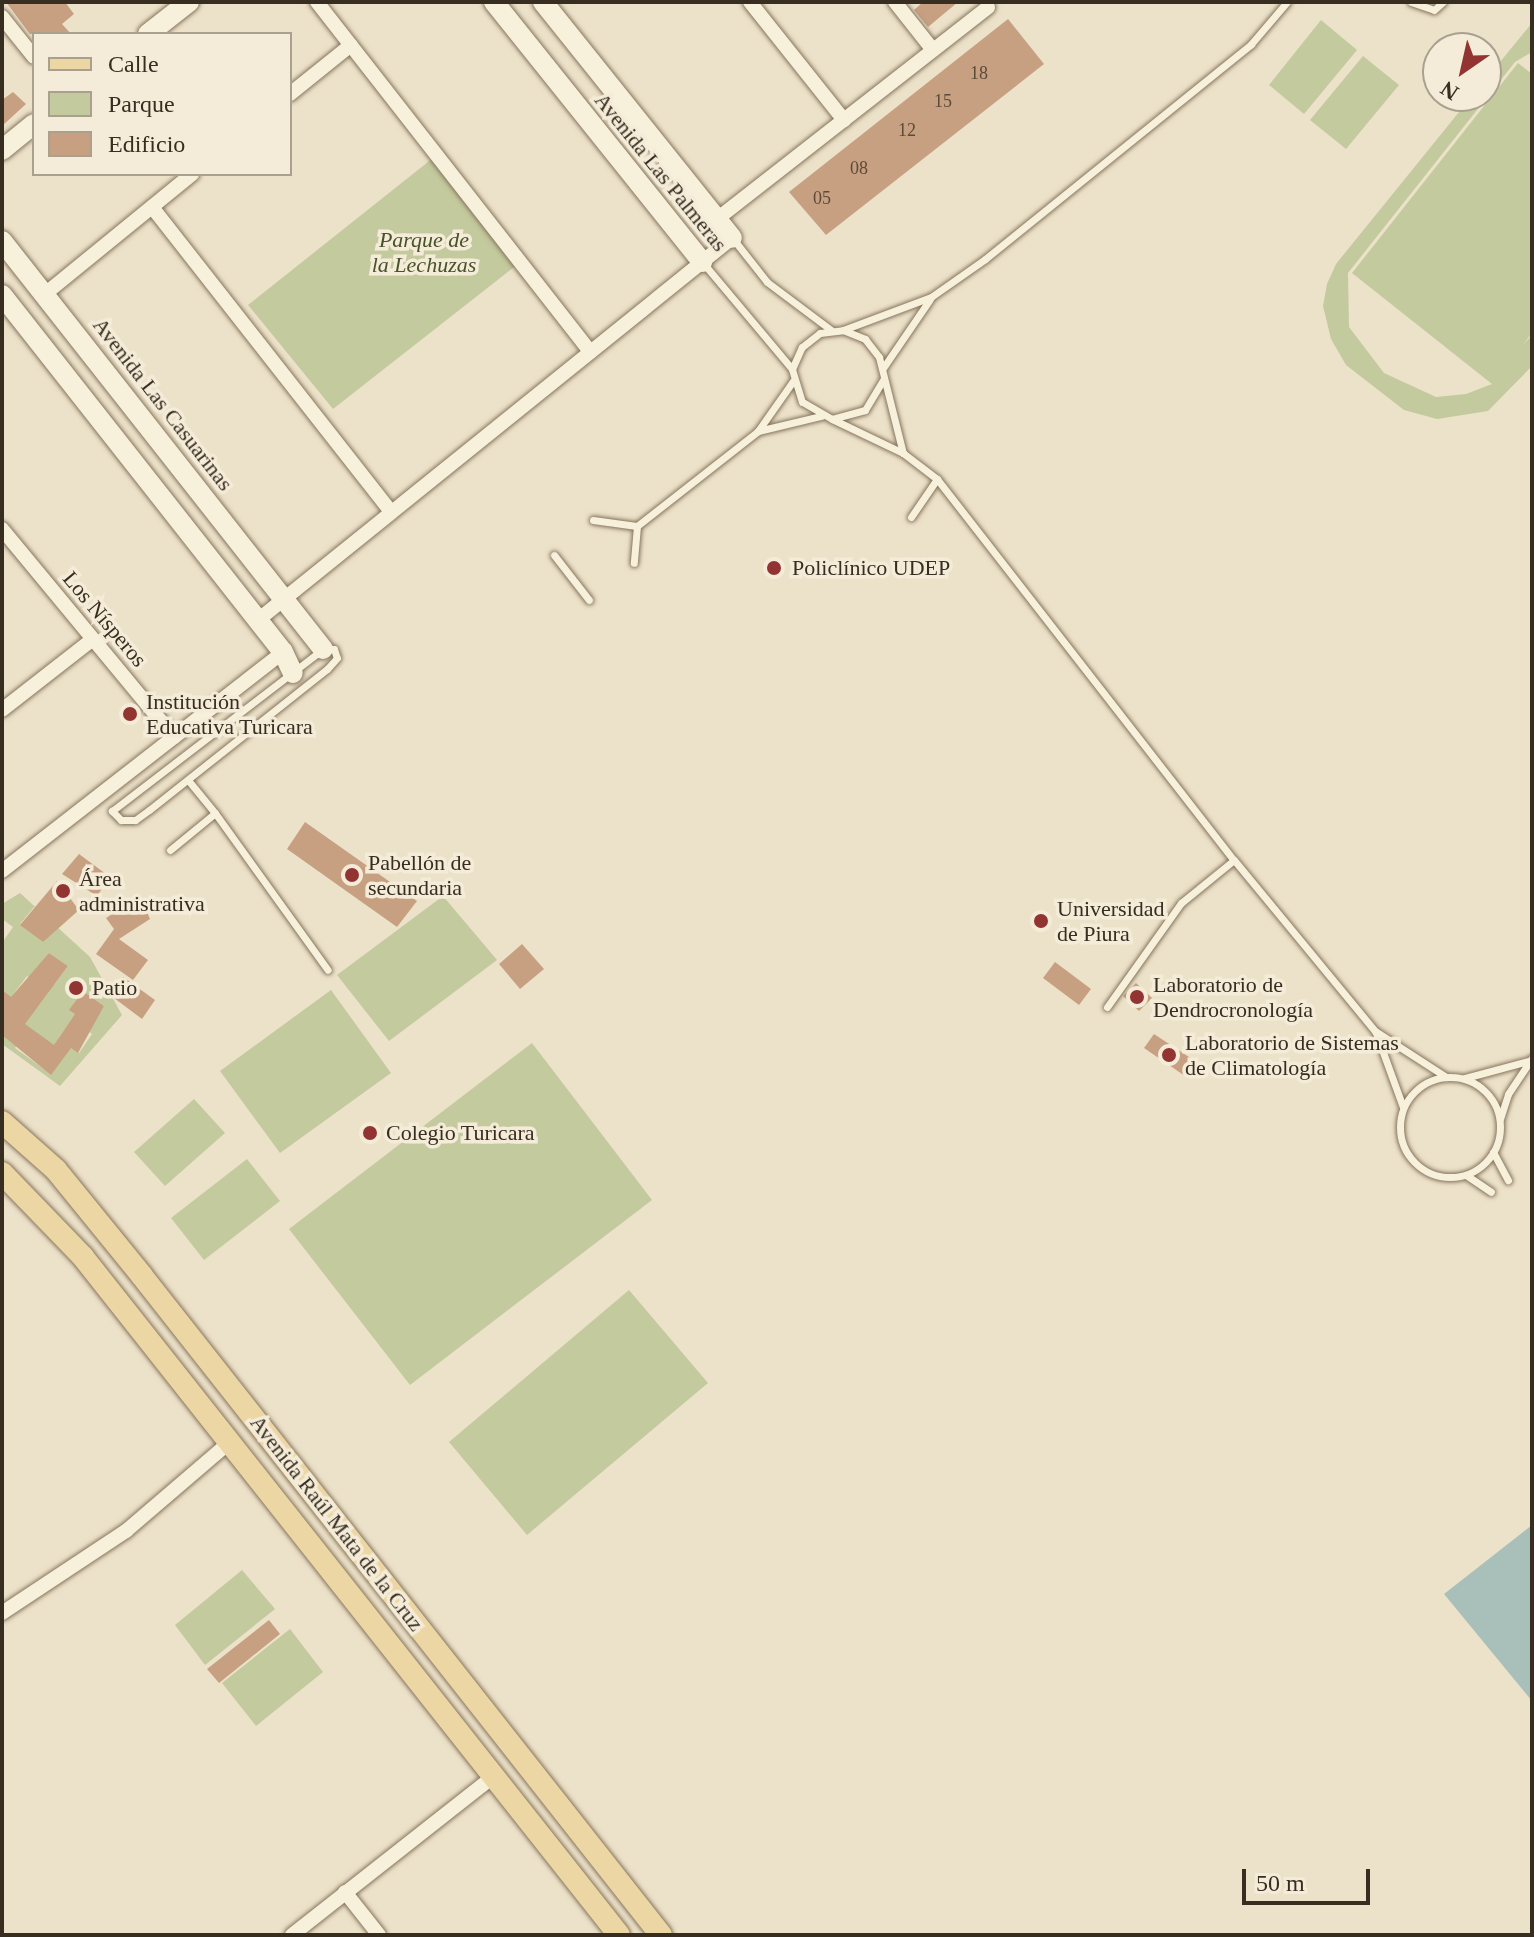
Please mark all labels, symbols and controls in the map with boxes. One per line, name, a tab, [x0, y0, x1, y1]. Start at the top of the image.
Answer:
legend	[32, 32, 292, 176]
north arrow	[1422, 32, 1502, 112]
text: Calle	[108, 51, 159, 77]
house number: 18	[970, 62, 988, 84]
text: N	[1436, 76, 1463, 105]
street label: Avenida Las Palmeras	[589, 87, 733, 257]
house number: 15	[934, 90, 952, 112]
text: Parque	[108, 91, 175, 117]
house number: 12	[898, 119, 916, 141]
text: Edificio	[108, 131, 185, 157]
house number: 08	[850, 157, 868, 179]
house number: 05	[813, 187, 831, 209]
park label: Parque de la Lechuzas	[372, 226, 476, 278]
street label: Avenida Las Casuarinas	[87, 312, 239, 496]
place label: Policlínico UDEP	[792, 555, 950, 581]
marker: Policlínico UDEP	[763, 557, 785, 579]
street label: Los Nísperos	[57, 566, 153, 672]
place label: Institución Educativa Turicara	[146, 688, 313, 740]
marker: Institución Educativa Turicara	[121, 705, 139, 723]
place label: Pabellón de secundaria	[368, 849, 471, 900]
place label: Área administrativa	[79, 865, 205, 916]
marker: Pabellón de secundaria	[343, 866, 361, 884]
marker: Área administrativa	[54, 882, 72, 900]
place label: Universidad de Piura	[1057, 895, 1165, 946]
marker: Universidad de Piura	[1032, 912, 1050, 930]
place label: Laboratorio de Dendrocronología	[1153, 971, 1313, 1022]
place label: Patio	[92, 975, 137, 1001]
marker: Patio	[67, 979, 85, 997]
marker: Laboratorio de Dendrocronología	[1128, 988, 1146, 1006]
place label: Laboratorio de Sistemas de Climatología	[1185, 1029, 1399, 1080]
marker: Laboratorio de Sistemas de Climatología	[1160, 1046, 1178, 1064]
place label: Colegio Turicara	[386, 1120, 535, 1146]
marker: Colegio Turicara	[361, 1124, 379, 1142]
street label: Avenida Raúl Mata de la Cruz	[245, 1410, 429, 1636]
scale bar	[1246, 1853, 1374, 1903]
text: 50 m	[1256, 1870, 1305, 1896]

